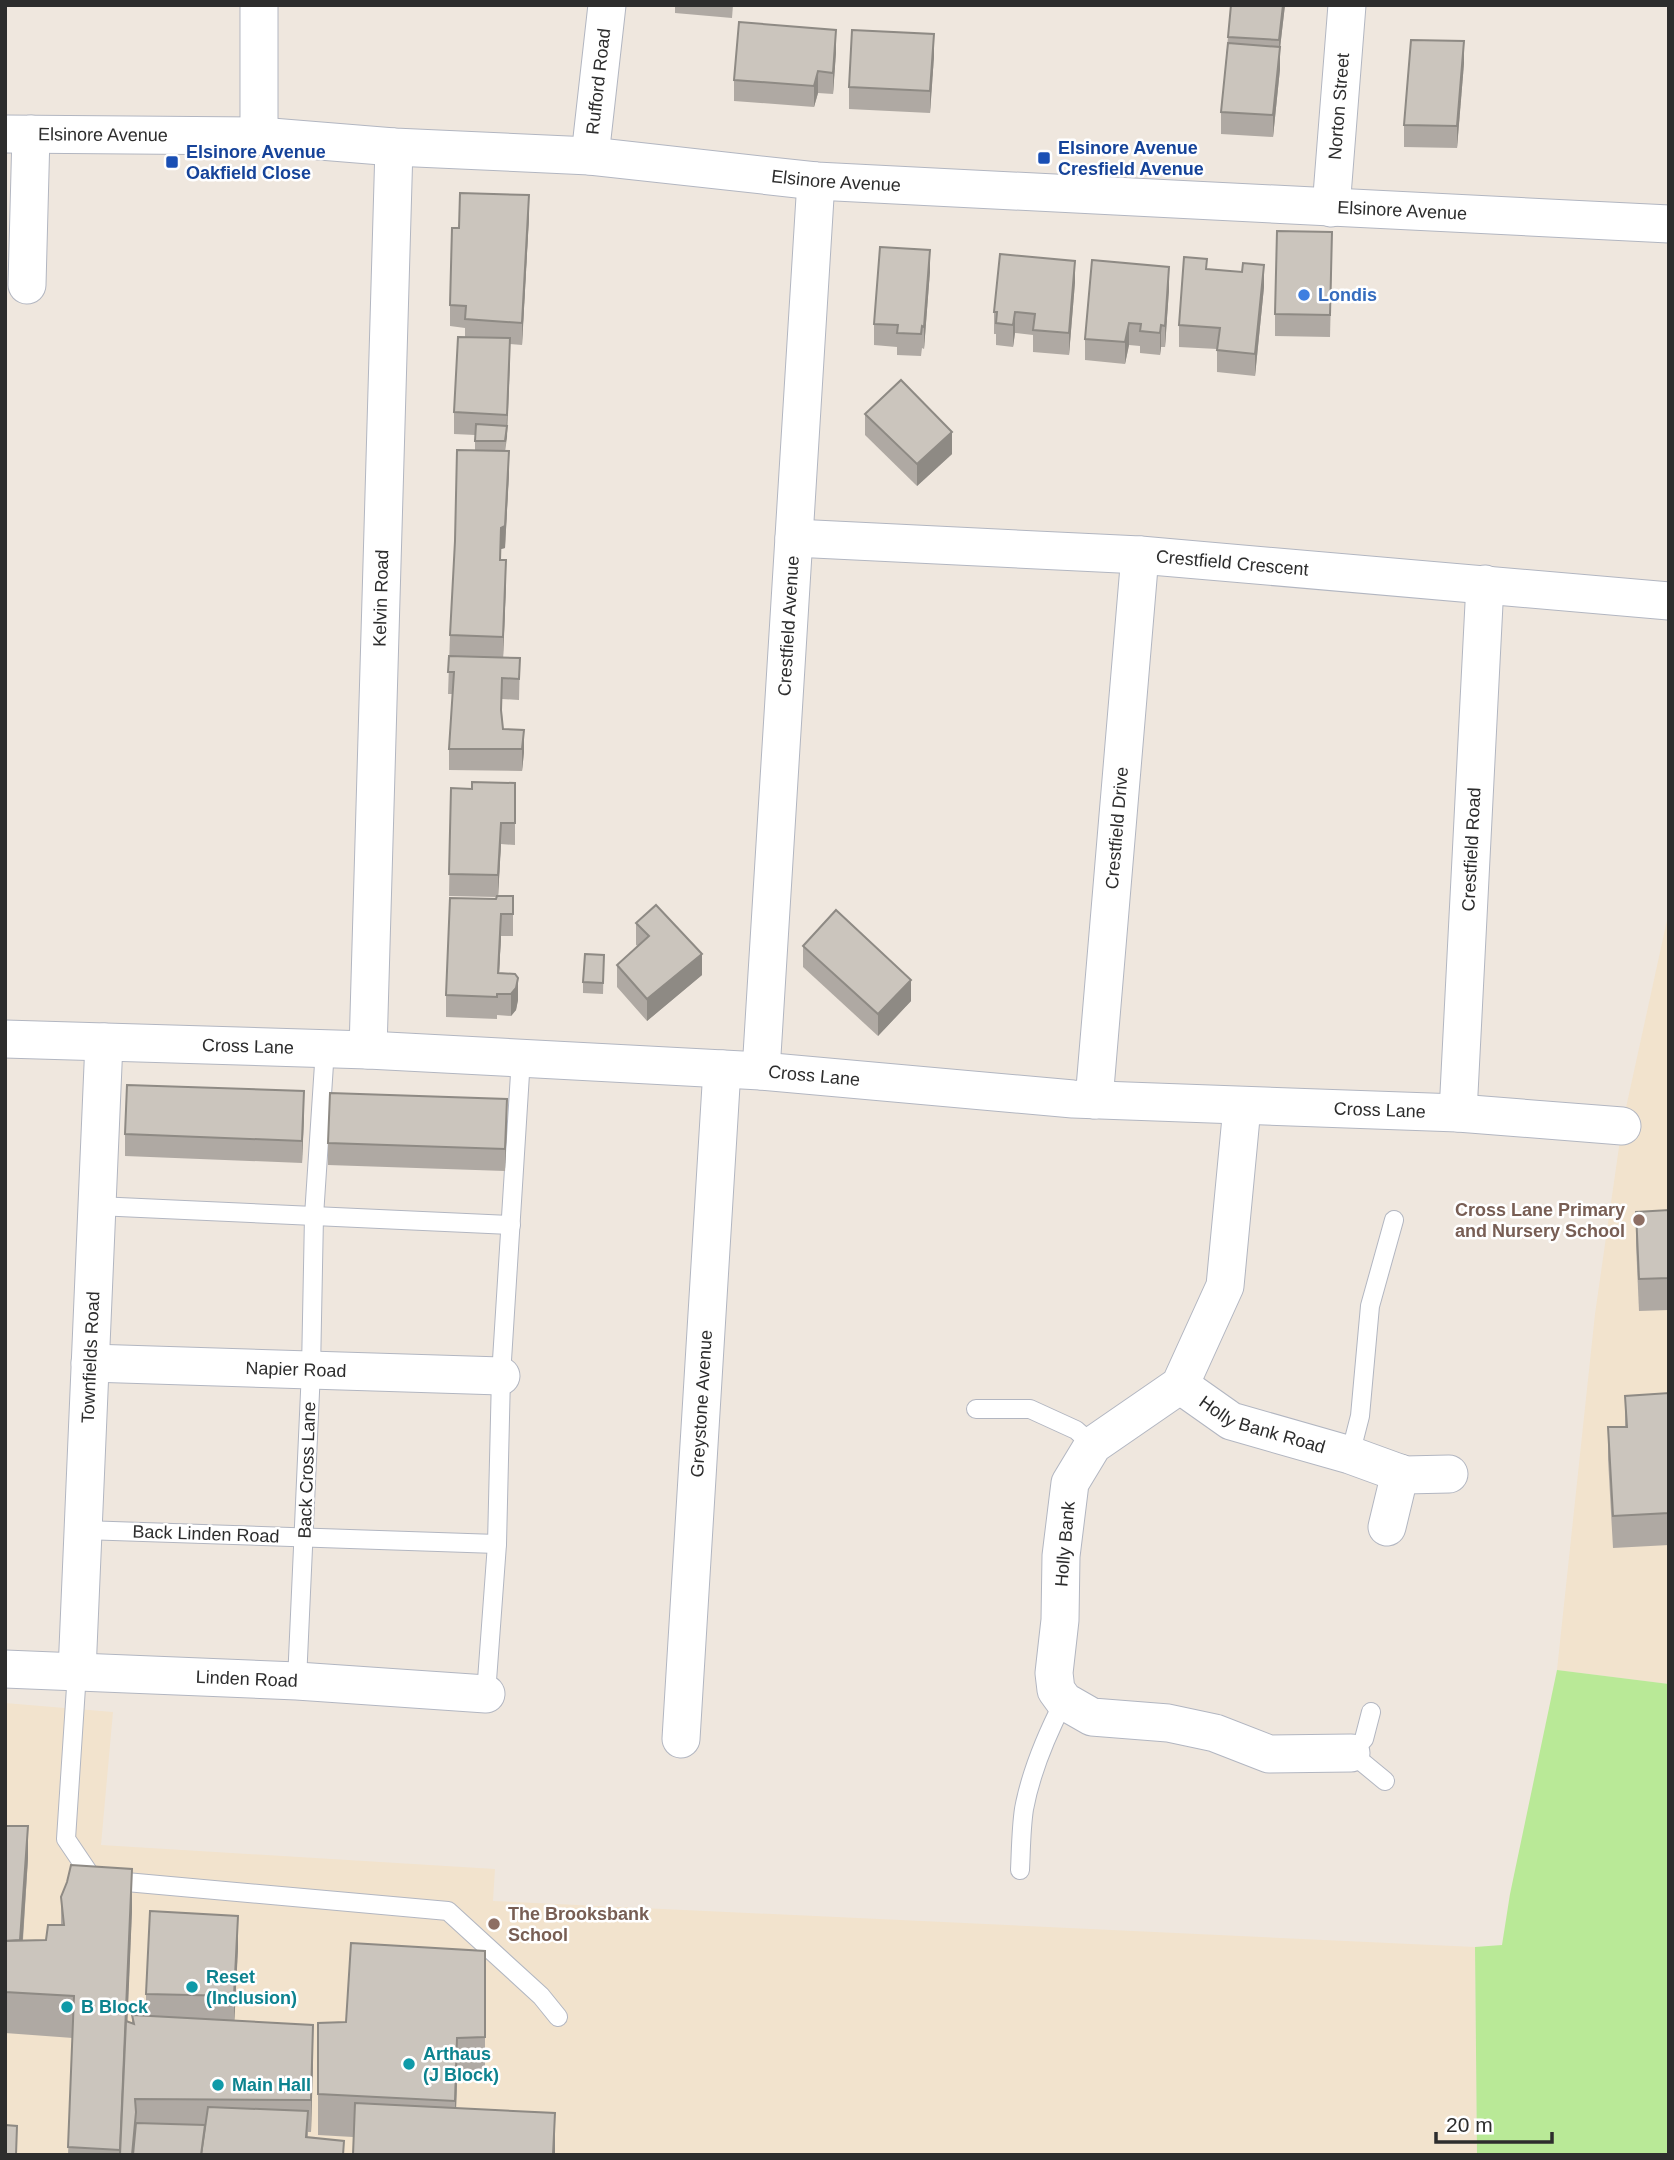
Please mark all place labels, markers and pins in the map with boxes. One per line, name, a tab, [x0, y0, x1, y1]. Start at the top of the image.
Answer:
place label: Elsinore Avenue Cresfield Avenue	[1058, 138, 1204, 179]
place label: Elsinore Avenue Oakfield Close	[186, 142, 326, 183]
marker: Elsinore Avenue Cresfield Avenue	[1036, 150, 1052, 166]
marker: Elsinore Avenue Oakfield Close	[164, 154, 180, 170]
place label: Londis	[1318, 285, 1377, 305]
marker: Londis	[1296, 287, 1312, 303]
place label: Cross Lane Primary and Nursery School	[1455, 1200, 1625, 1241]
marker: Cross Lane Primary and Nursery School	[1631, 1212, 1647, 1228]
place label: The Brooksbank School	[508, 1904, 650, 1945]
marker: The Brooksbank School	[486, 1916, 502, 1932]
place label: Reset (Inclusion)	[206, 1967, 297, 2008]
marker: Reset (Inclusion)	[184, 1979, 200, 1995]
place label: B Block	[81, 1997, 149, 2017]
marker: B Block	[59, 1999, 75, 2015]
place label: Arthaus (J Block)	[423, 2044, 499, 2085]
marker: Arthaus (J Block)	[401, 2056, 417, 2072]
place label: Main Hall	[232, 2075, 311, 2095]
marker: Main Hall	[210, 2077, 226, 2093]

